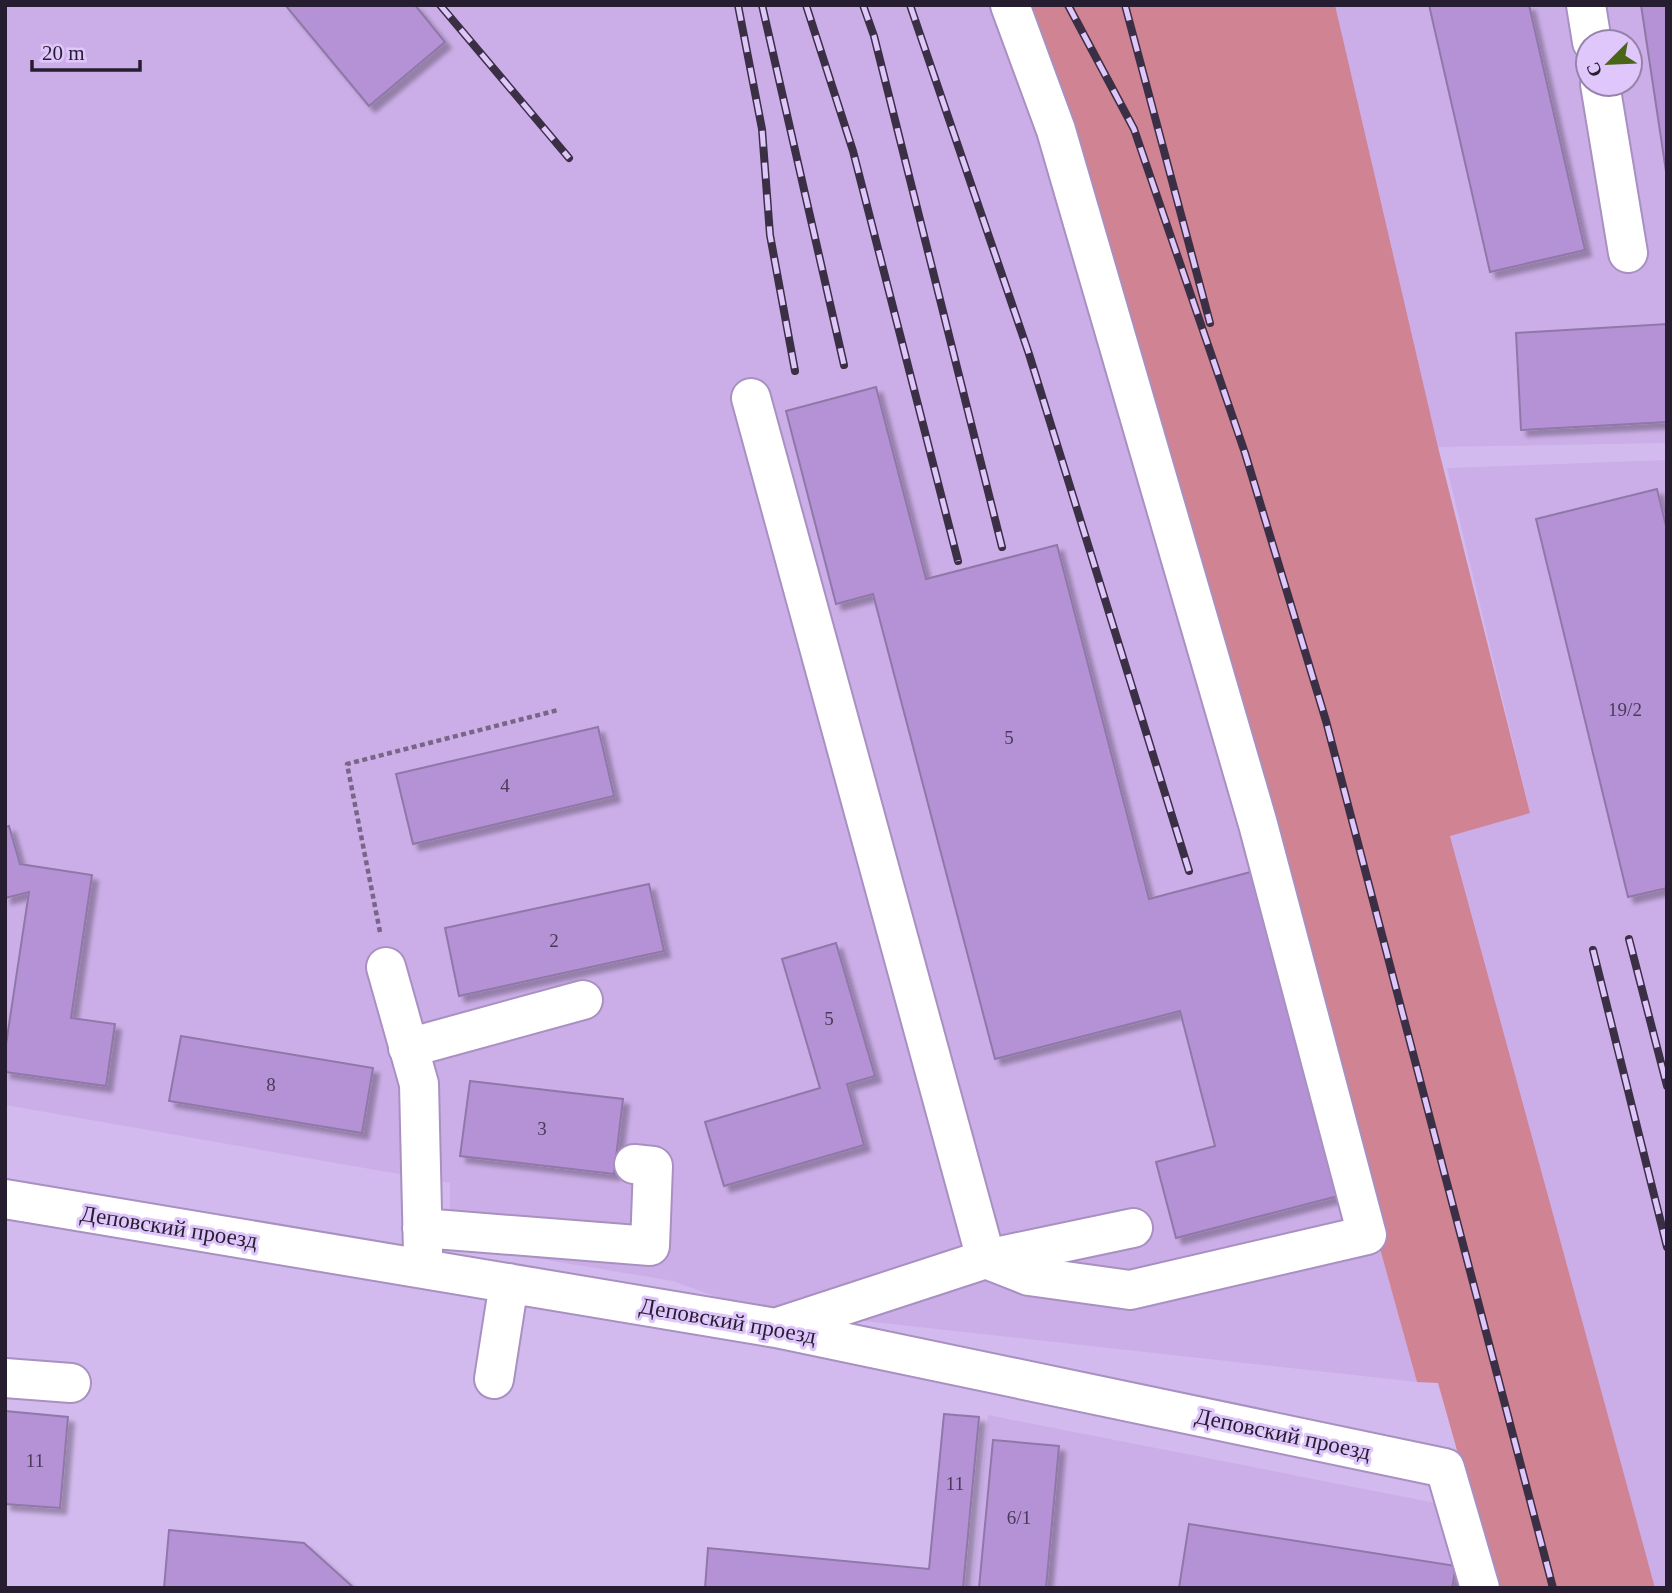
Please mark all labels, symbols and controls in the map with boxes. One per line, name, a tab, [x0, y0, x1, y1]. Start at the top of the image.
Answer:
scale bar	[32, 28, 140, 72]
north arrow	[1574, 28, 1644, 98]
text: 20 m	[42, 41, 85, 65]
text: С	[1582, 59, 1606, 80]
house number: 19/2	[1608, 699, 1642, 720]
house number: 5	[1004, 727, 1014, 748]
house number: 4	[500, 775, 510, 796]
house number: 2	[549, 930, 559, 951]
house number: 5	[824, 1008, 834, 1029]
house number: 8	[266, 1074, 276, 1095]
house number: 3	[537, 1118, 547, 1139]
street label: Деповский проезд	[79, 1201, 260, 1253]
street label: Деповский проезд	[638, 1293, 819, 1349]
street label: Деповский проезд	[1193, 1403, 1373, 1465]
house number: 11	[26, 1450, 44, 1471]
house number: 11	[946, 1473, 964, 1494]
house number: 6/1	[1007, 1507, 1031, 1528]

